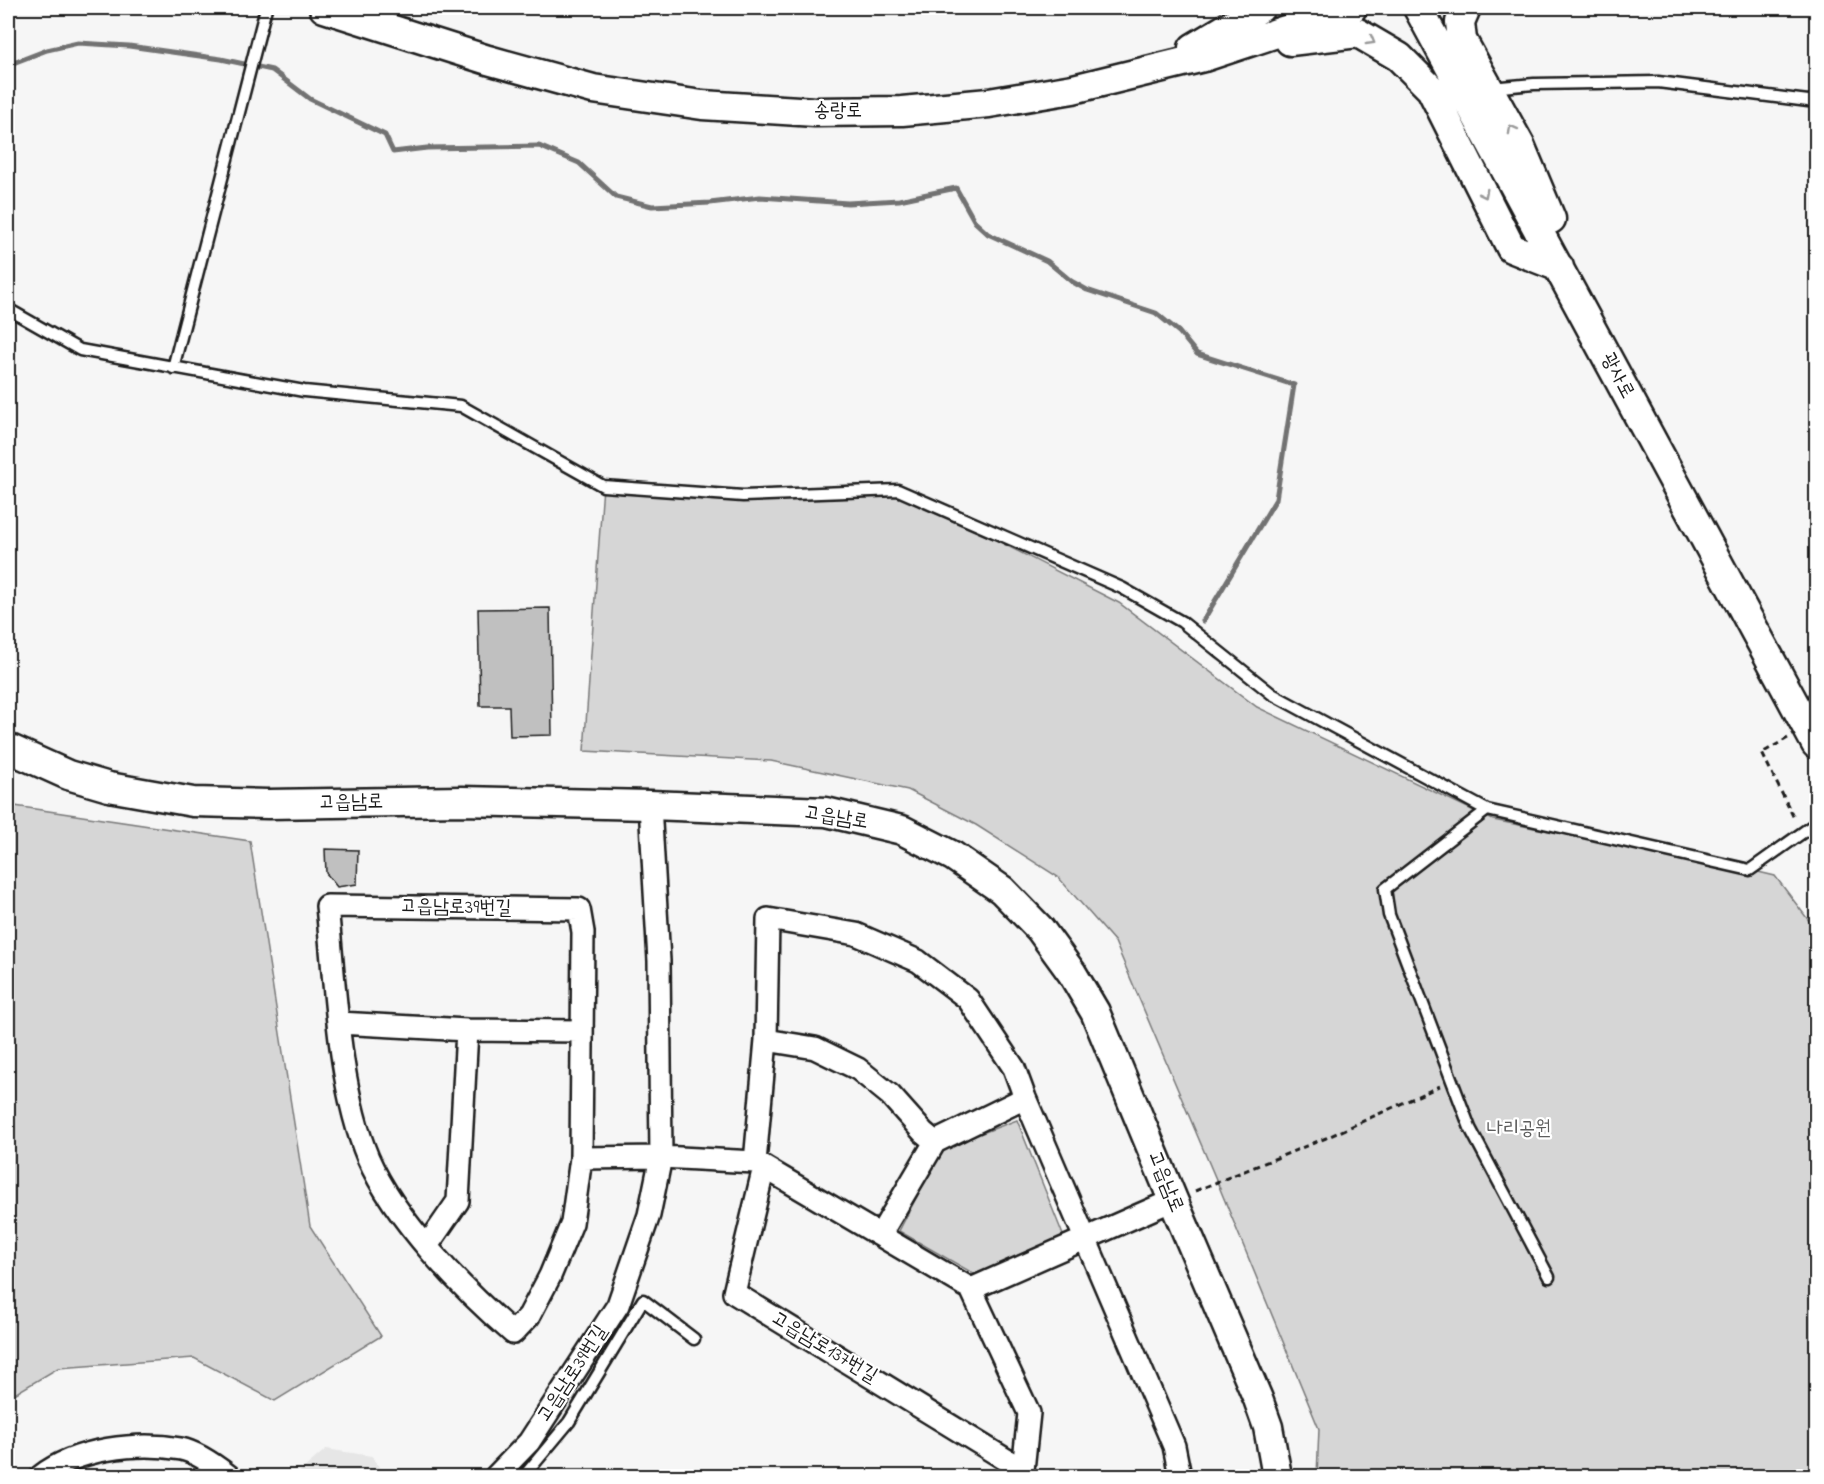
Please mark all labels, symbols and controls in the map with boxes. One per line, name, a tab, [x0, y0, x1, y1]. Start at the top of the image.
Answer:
one-way arrow	[1365, 34, 1375, 45]
street label: 송랑로	[814, 97, 862, 126]
one-way arrow	[1508, 125, 1519, 135]
one-way arrow	[1477, 188, 1489, 199]
street label: 광사로	[1593, 348, 1641, 404]
street label: 고읍남로	[319, 788, 383, 818]
street label: 고읍남로	[802, 799, 870, 837]
street label: 고읍남로39번길	[400, 893, 512, 923]
park label: 나리공원	[1487, 1115, 1551, 1144]
street label: 고읍남로	[1139, 1147, 1191, 1217]
street label: 고읍남로137번길	[765, 1305, 883, 1391]
street label: 고읍남로39번길	[531, 1320, 615, 1428]

